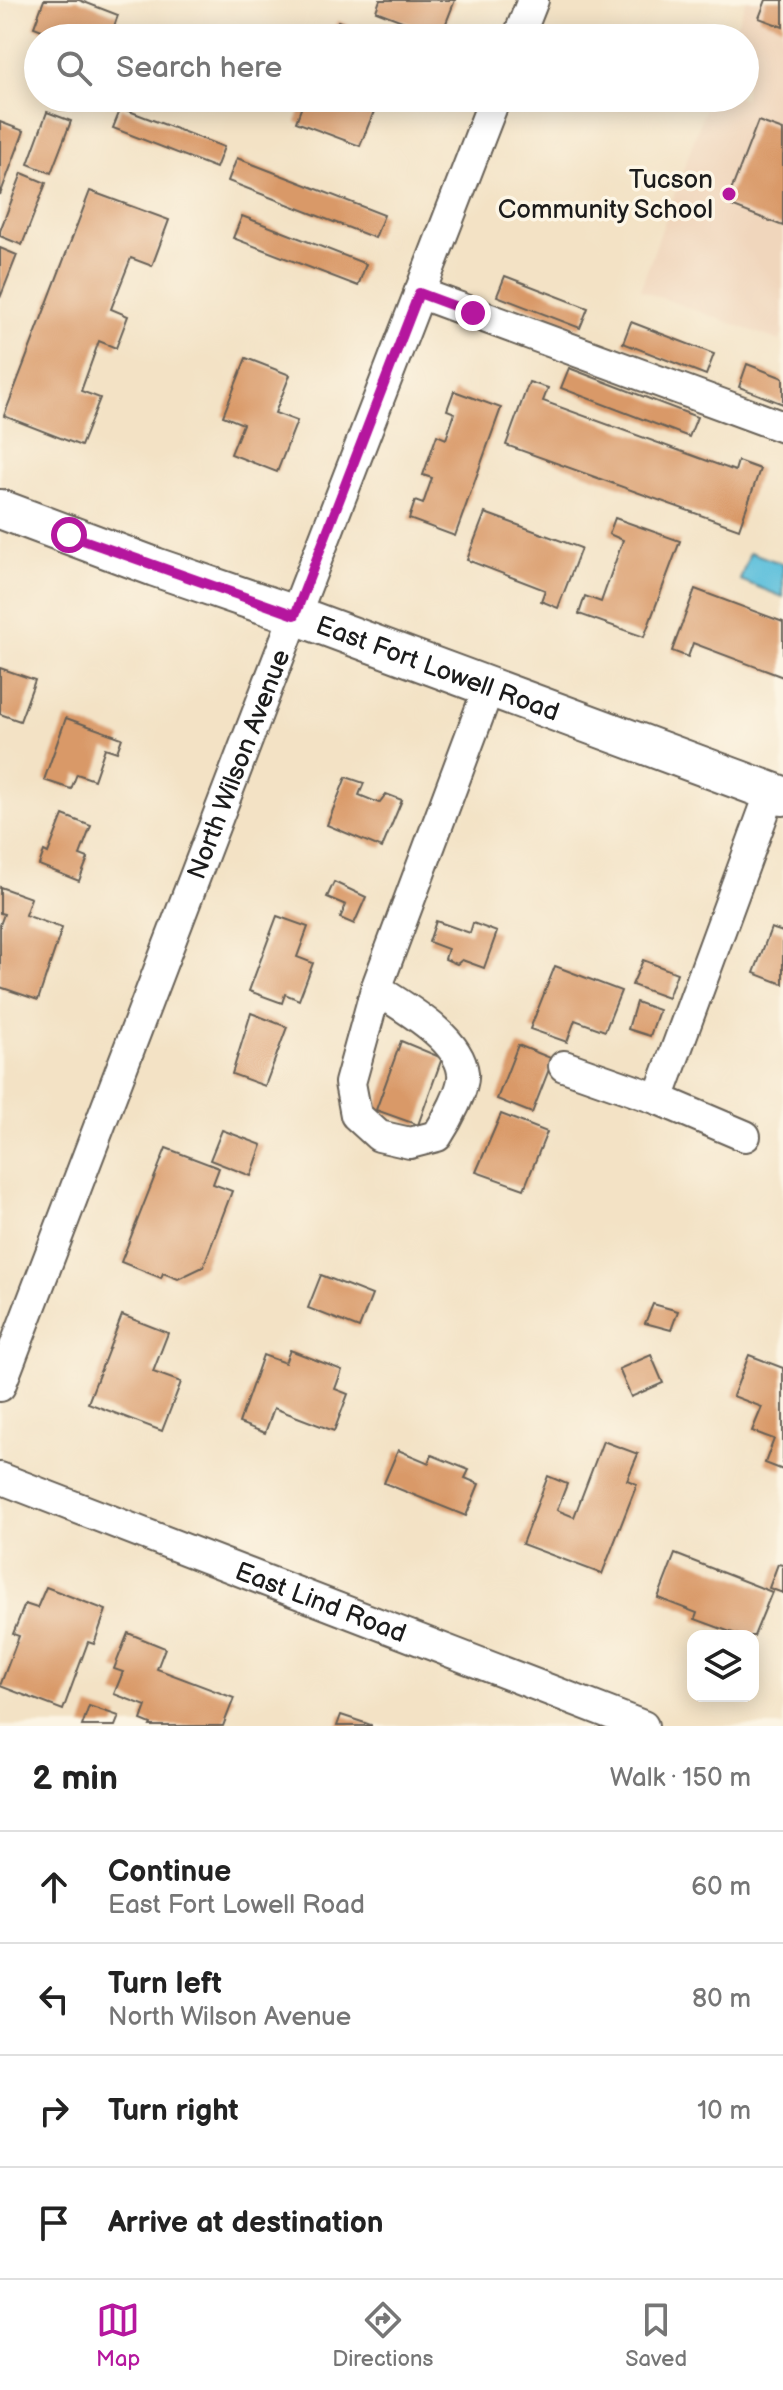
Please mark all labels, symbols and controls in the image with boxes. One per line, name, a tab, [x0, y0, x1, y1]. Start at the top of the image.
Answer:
search box	[24, 24, 759, 112]
icon: search	[52, 46, 96, 90]
text: Search here	[116, 50, 282, 86]
place label: Tucson Community School	[498, 165, 713, 226]
marker: Tucson Community School	[720, 185, 738, 203]
route end	[455, 295, 491, 331]
route start	[51, 517, 87, 553]
street label: East Fort Lowell Road	[312, 610, 563, 729]
street label: North Wilson Avenue	[181, 645, 297, 884]
street label: East Lind Road	[231, 1556, 410, 1650]
map controls	[687, 1630, 759, 1702]
button: layers	[687, 1630, 759, 1702]
text: 2 min	[32, 1758, 118, 1799]
text: Walk · 150 m	[610, 1763, 751, 1794]
text: Continue	[108, 1854, 231, 1890]
icon: ahead	[32, 1865, 76, 1909]
text: 60 m	[691, 1872, 751, 1903]
text: East Fort Lowell Road	[108, 1890, 365, 1921]
text: Turn left	[108, 1966, 222, 2002]
icon: left	[32, 1977, 76, 2021]
text: 80 m	[692, 1984, 751, 2015]
text: North Wilson Avenue	[108, 2002, 351, 2033]
icon: right	[32, 2089, 76, 2133]
text: Turn right	[108, 2093, 239, 2129]
text: 10 m	[697, 2096, 751, 2127]
icon: arrive	[32, 2201, 76, 2245]
text: Arrive at destination	[108, 2205, 384, 2241]
tab: Map	[96, 2298, 140, 2373]
tab: Directions	[332, 2298, 433, 2373]
tab: Saved	[625, 2298, 687, 2373]

